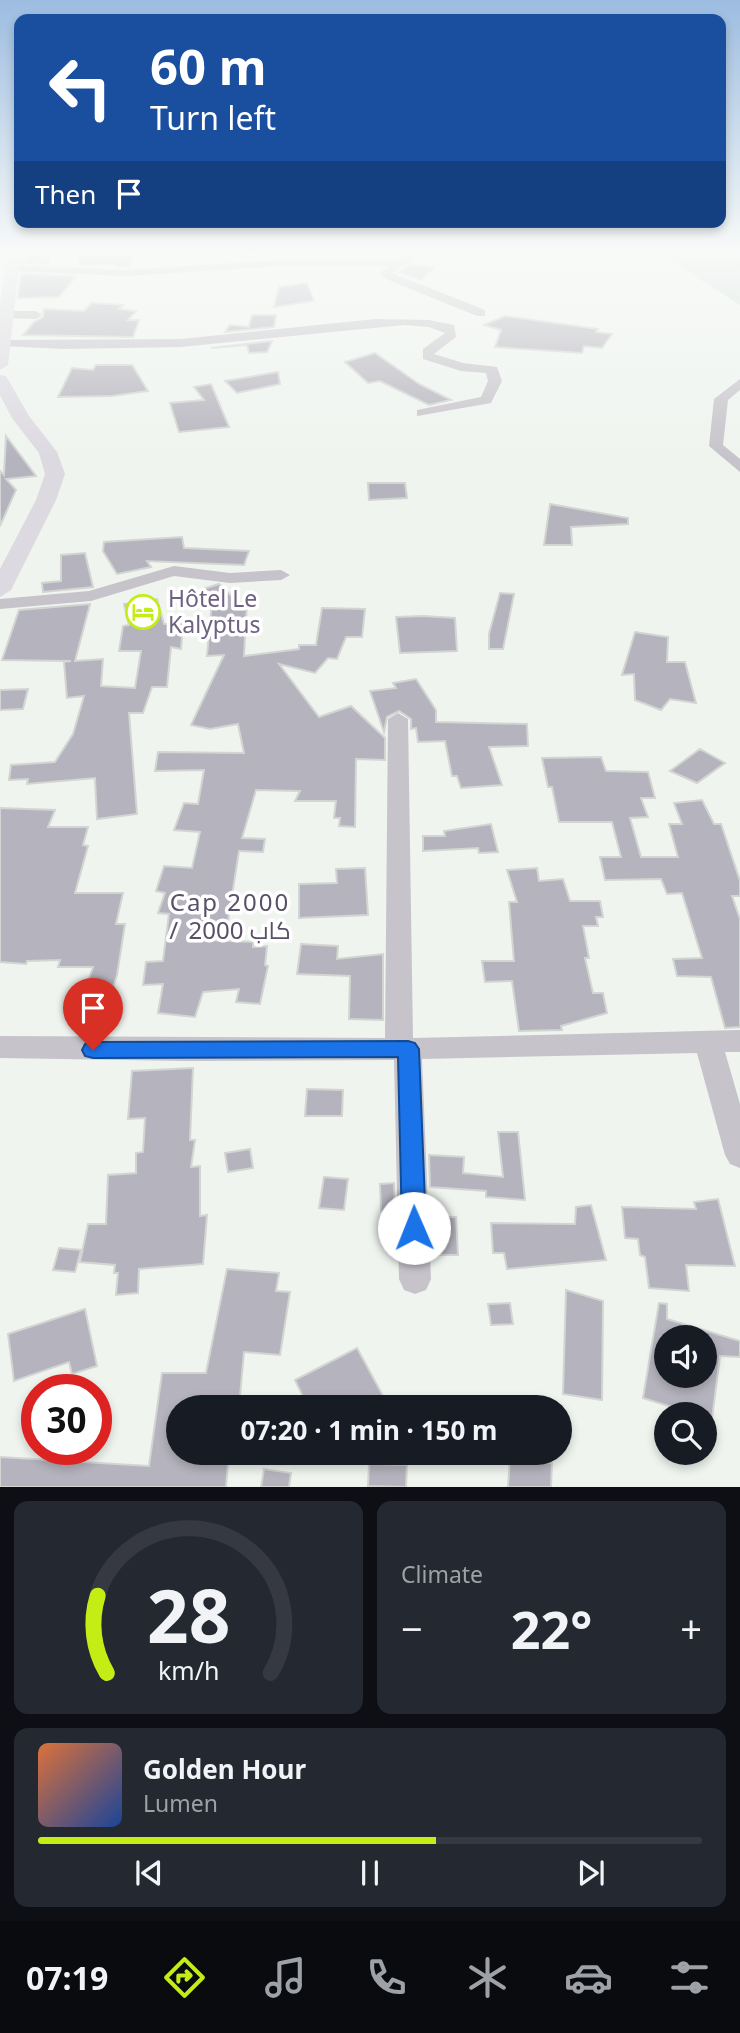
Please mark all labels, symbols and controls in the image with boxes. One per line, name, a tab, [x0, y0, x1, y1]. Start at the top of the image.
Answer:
text: 60 m	[150, 33, 267, 99]
icon: left	[35, 42, 126, 133]
text: Turn left	[150, 96, 276, 139]
icon: arrive	[110, 175, 148, 213]
text: Then	[35, 176, 96, 212]
place label: Hôtel Le Kalyptus	[168, 582, 260, 640]
hotel icon: Hôtel Le Kalyptus	[124, 593, 162, 631]
district label: Cap 2000 / كاب 2000	[169, 885, 291, 946]
pin	[63, 978, 123, 1050]
icon: arrive	[74, 989, 112, 1027]
position arrow	[377, 1191, 451, 1265]
map controls	[654, 1325, 717, 1465]
button: sound	[654, 1325, 717, 1388]
speed limit sign: 30	[21, 1374, 112, 1465]
button: search	[654, 1402, 717, 1465]
text: 07:20 · 1 min · 150 m	[241, 1412, 497, 1448]
text: Climate	[401, 1558, 483, 1590]
text: 28	[147, 1566, 230, 1665]
text: 22°	[511, 1593, 592, 1664]
text: −	[401, 1602, 423, 1654]
text: +	[680, 1602, 702, 1654]
text: km/h	[158, 1653, 219, 1687]
text: Golden Hour	[143, 1751, 306, 1787]
text: Lumen	[143, 1787, 218, 1819]
icon: previous	[130, 1854, 168, 1892]
icon: pause	[351, 1854, 389, 1892]
icon: next	[572, 1854, 610, 1892]
icon: directions	[160, 1953, 209, 2002]
icon: music	[261, 1953, 310, 2002]
icon: phone	[362, 1953, 411, 2002]
icon: climate	[463, 1953, 512, 2002]
icon: car	[564, 1953, 613, 2002]
icon: filters	[665, 1953, 714, 2002]
text: 07:19	[26, 1956, 108, 1999]

